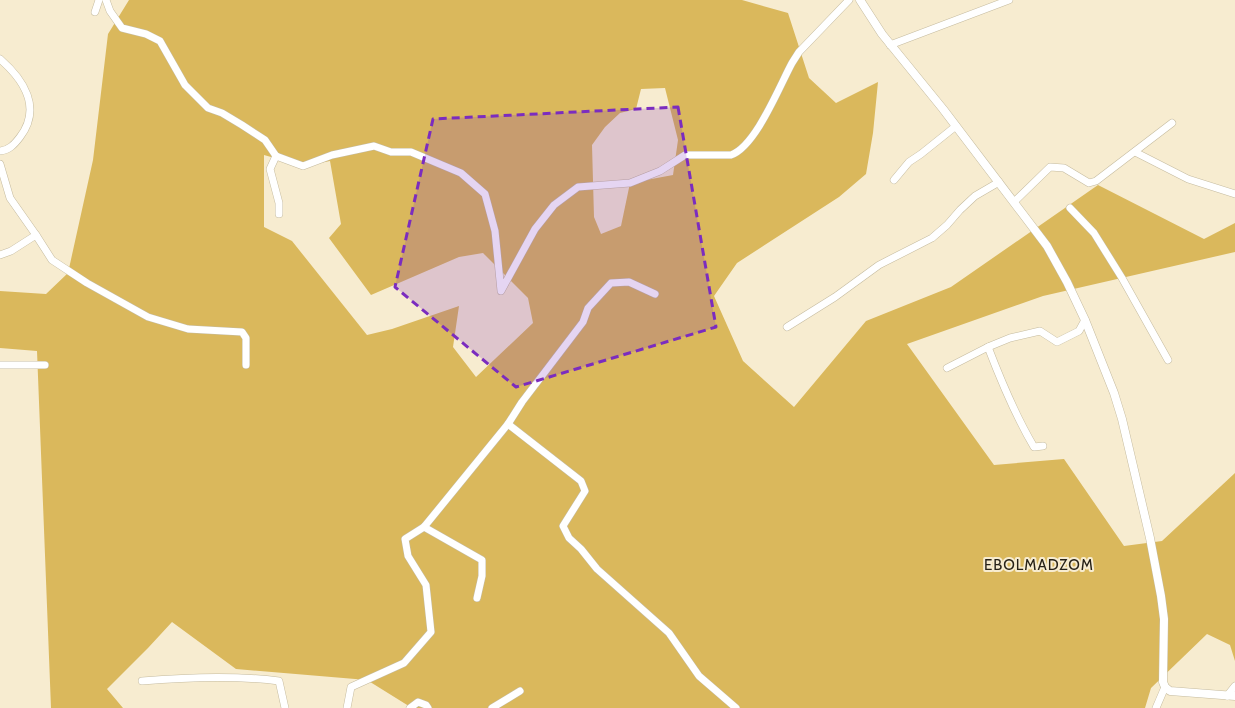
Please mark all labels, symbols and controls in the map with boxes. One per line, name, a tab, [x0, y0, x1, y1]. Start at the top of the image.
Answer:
district label: EBOLMADZOM	[984, 556, 1094, 574]

